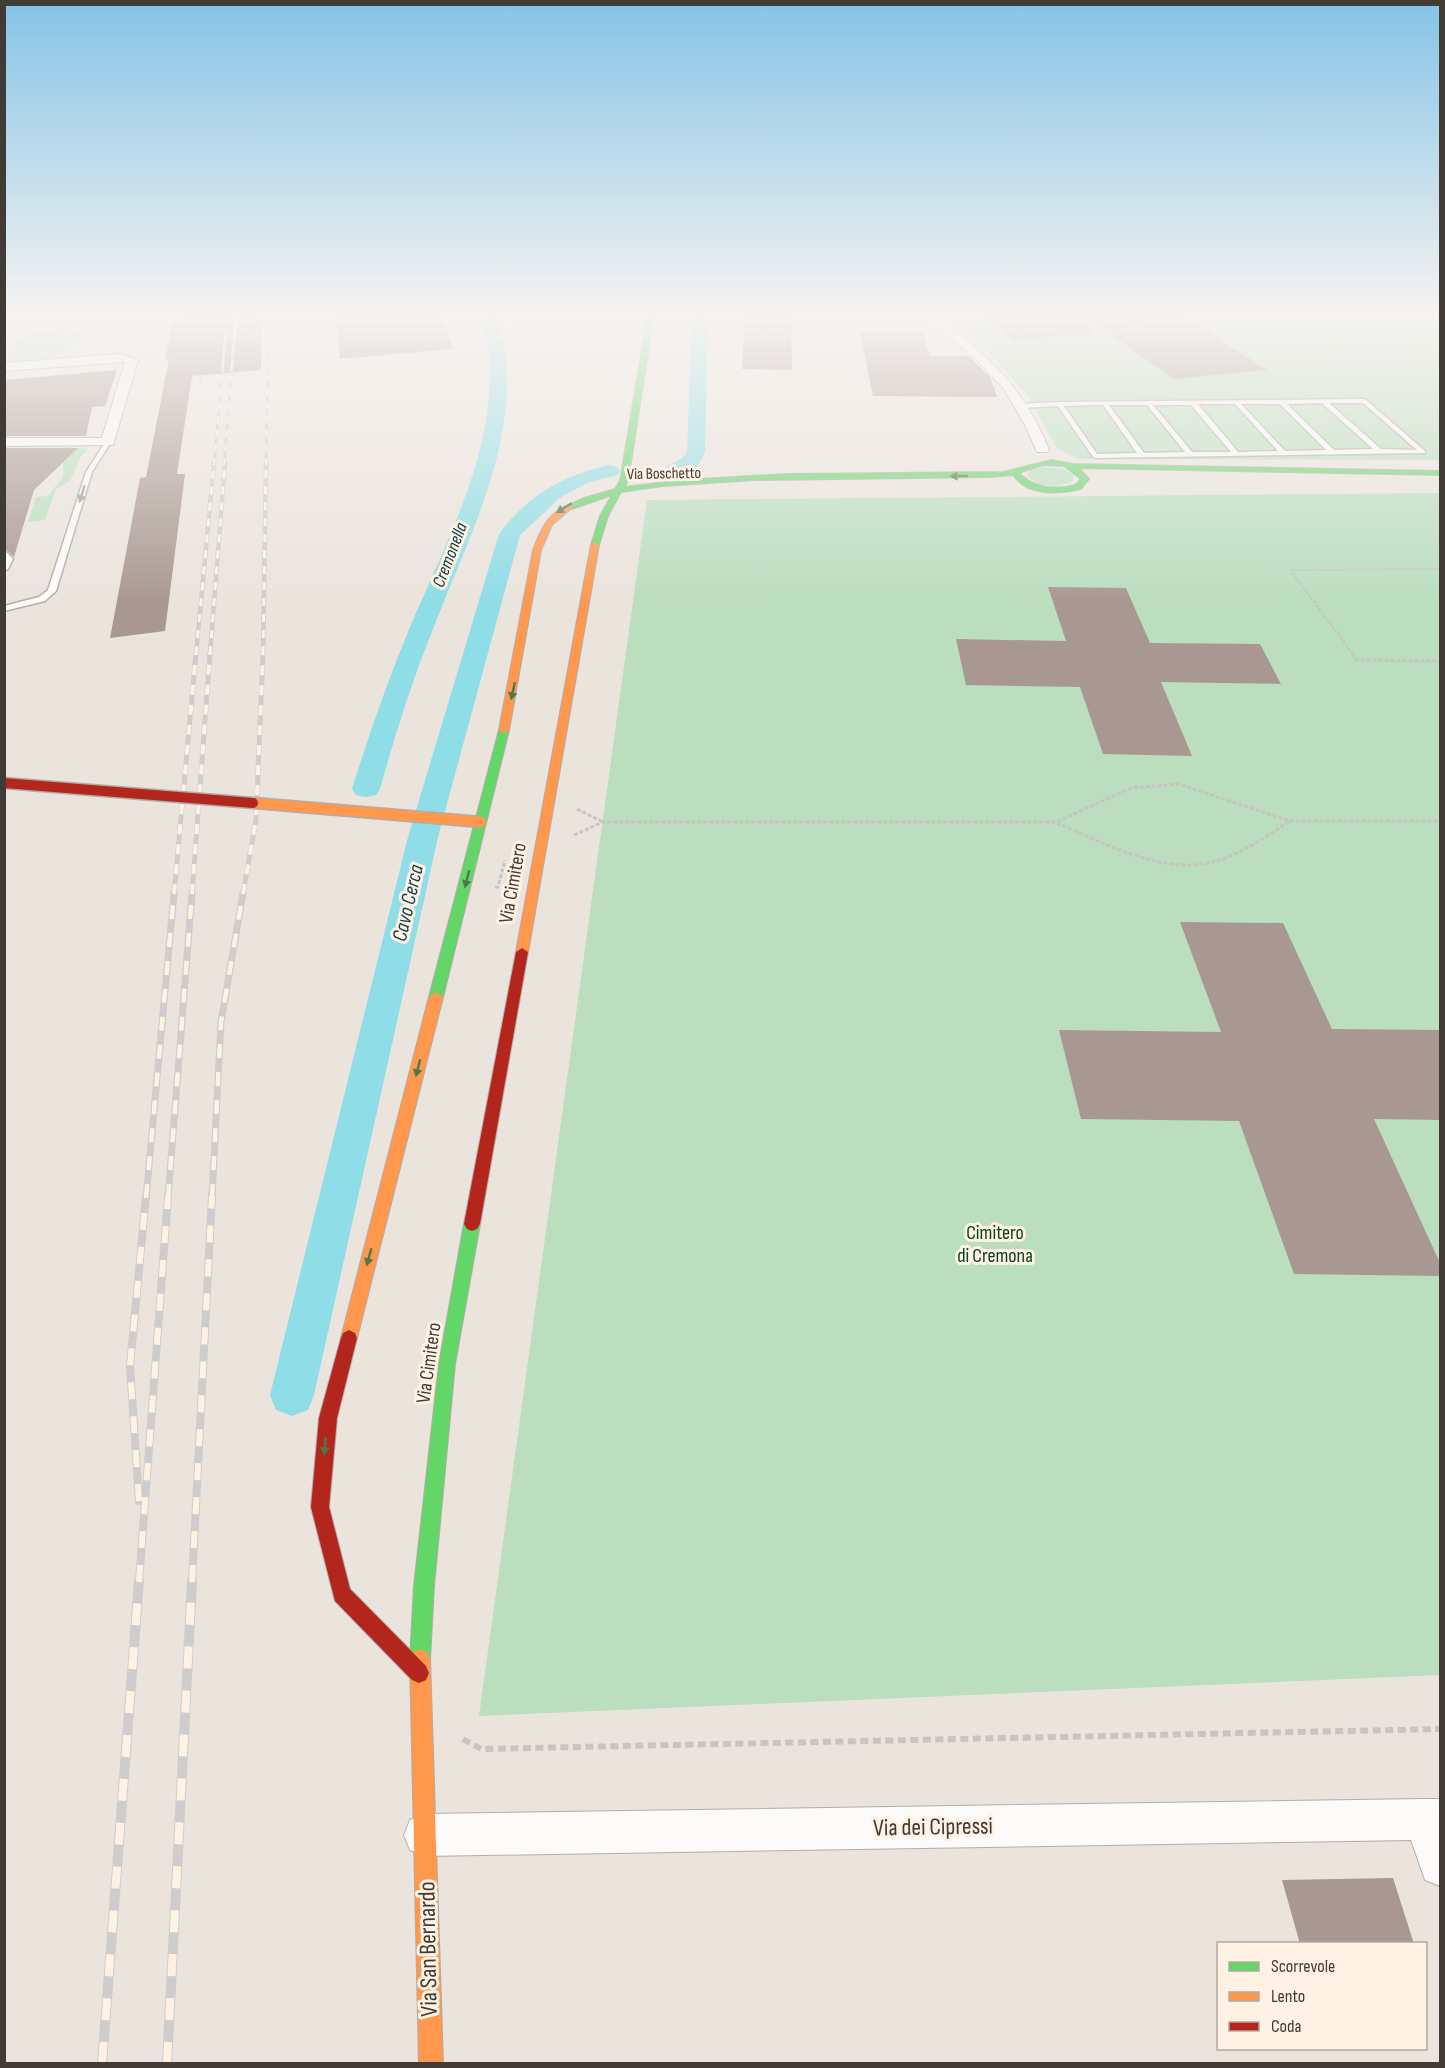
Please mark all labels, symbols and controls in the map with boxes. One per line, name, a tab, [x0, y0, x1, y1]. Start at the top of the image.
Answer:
street label: Via Boschetto	[627, 464, 701, 484]
one-way arrow	[949, 471, 968, 481]
one-way arrow	[77, 485, 87, 503]
one-way arrow	[556, 503, 572, 514]
water label: Cremonella	[428, 519, 472, 590]
one-way arrow	[508, 682, 517, 701]
street label: Via Cimitero	[494, 841, 532, 925]
water label: Cavo Cerca	[387, 862, 429, 944]
one-way arrow	[461, 870, 471, 888]
one-way arrow	[413, 1059, 423, 1077]
park label: Cimitero di Cremona	[957, 1221, 1033, 1268]
one-way arrow	[364, 1247, 374, 1266]
street label: Via Cimitero	[411, 1321, 447, 1405]
one-way arrow	[320, 1437, 330, 1456]
street label: Via dei Cipressi	[873, 1811, 993, 1843]
street label: Via San Bernardo	[412, 1881, 444, 2017]
legend	[1217, 1942, 1427, 2050]
text: Scorrevole	[1271, 1956, 1335, 1977]
text: Lento	[1271, 1986, 1305, 2007]
text: Coda	[1271, 2016, 1302, 2037]

